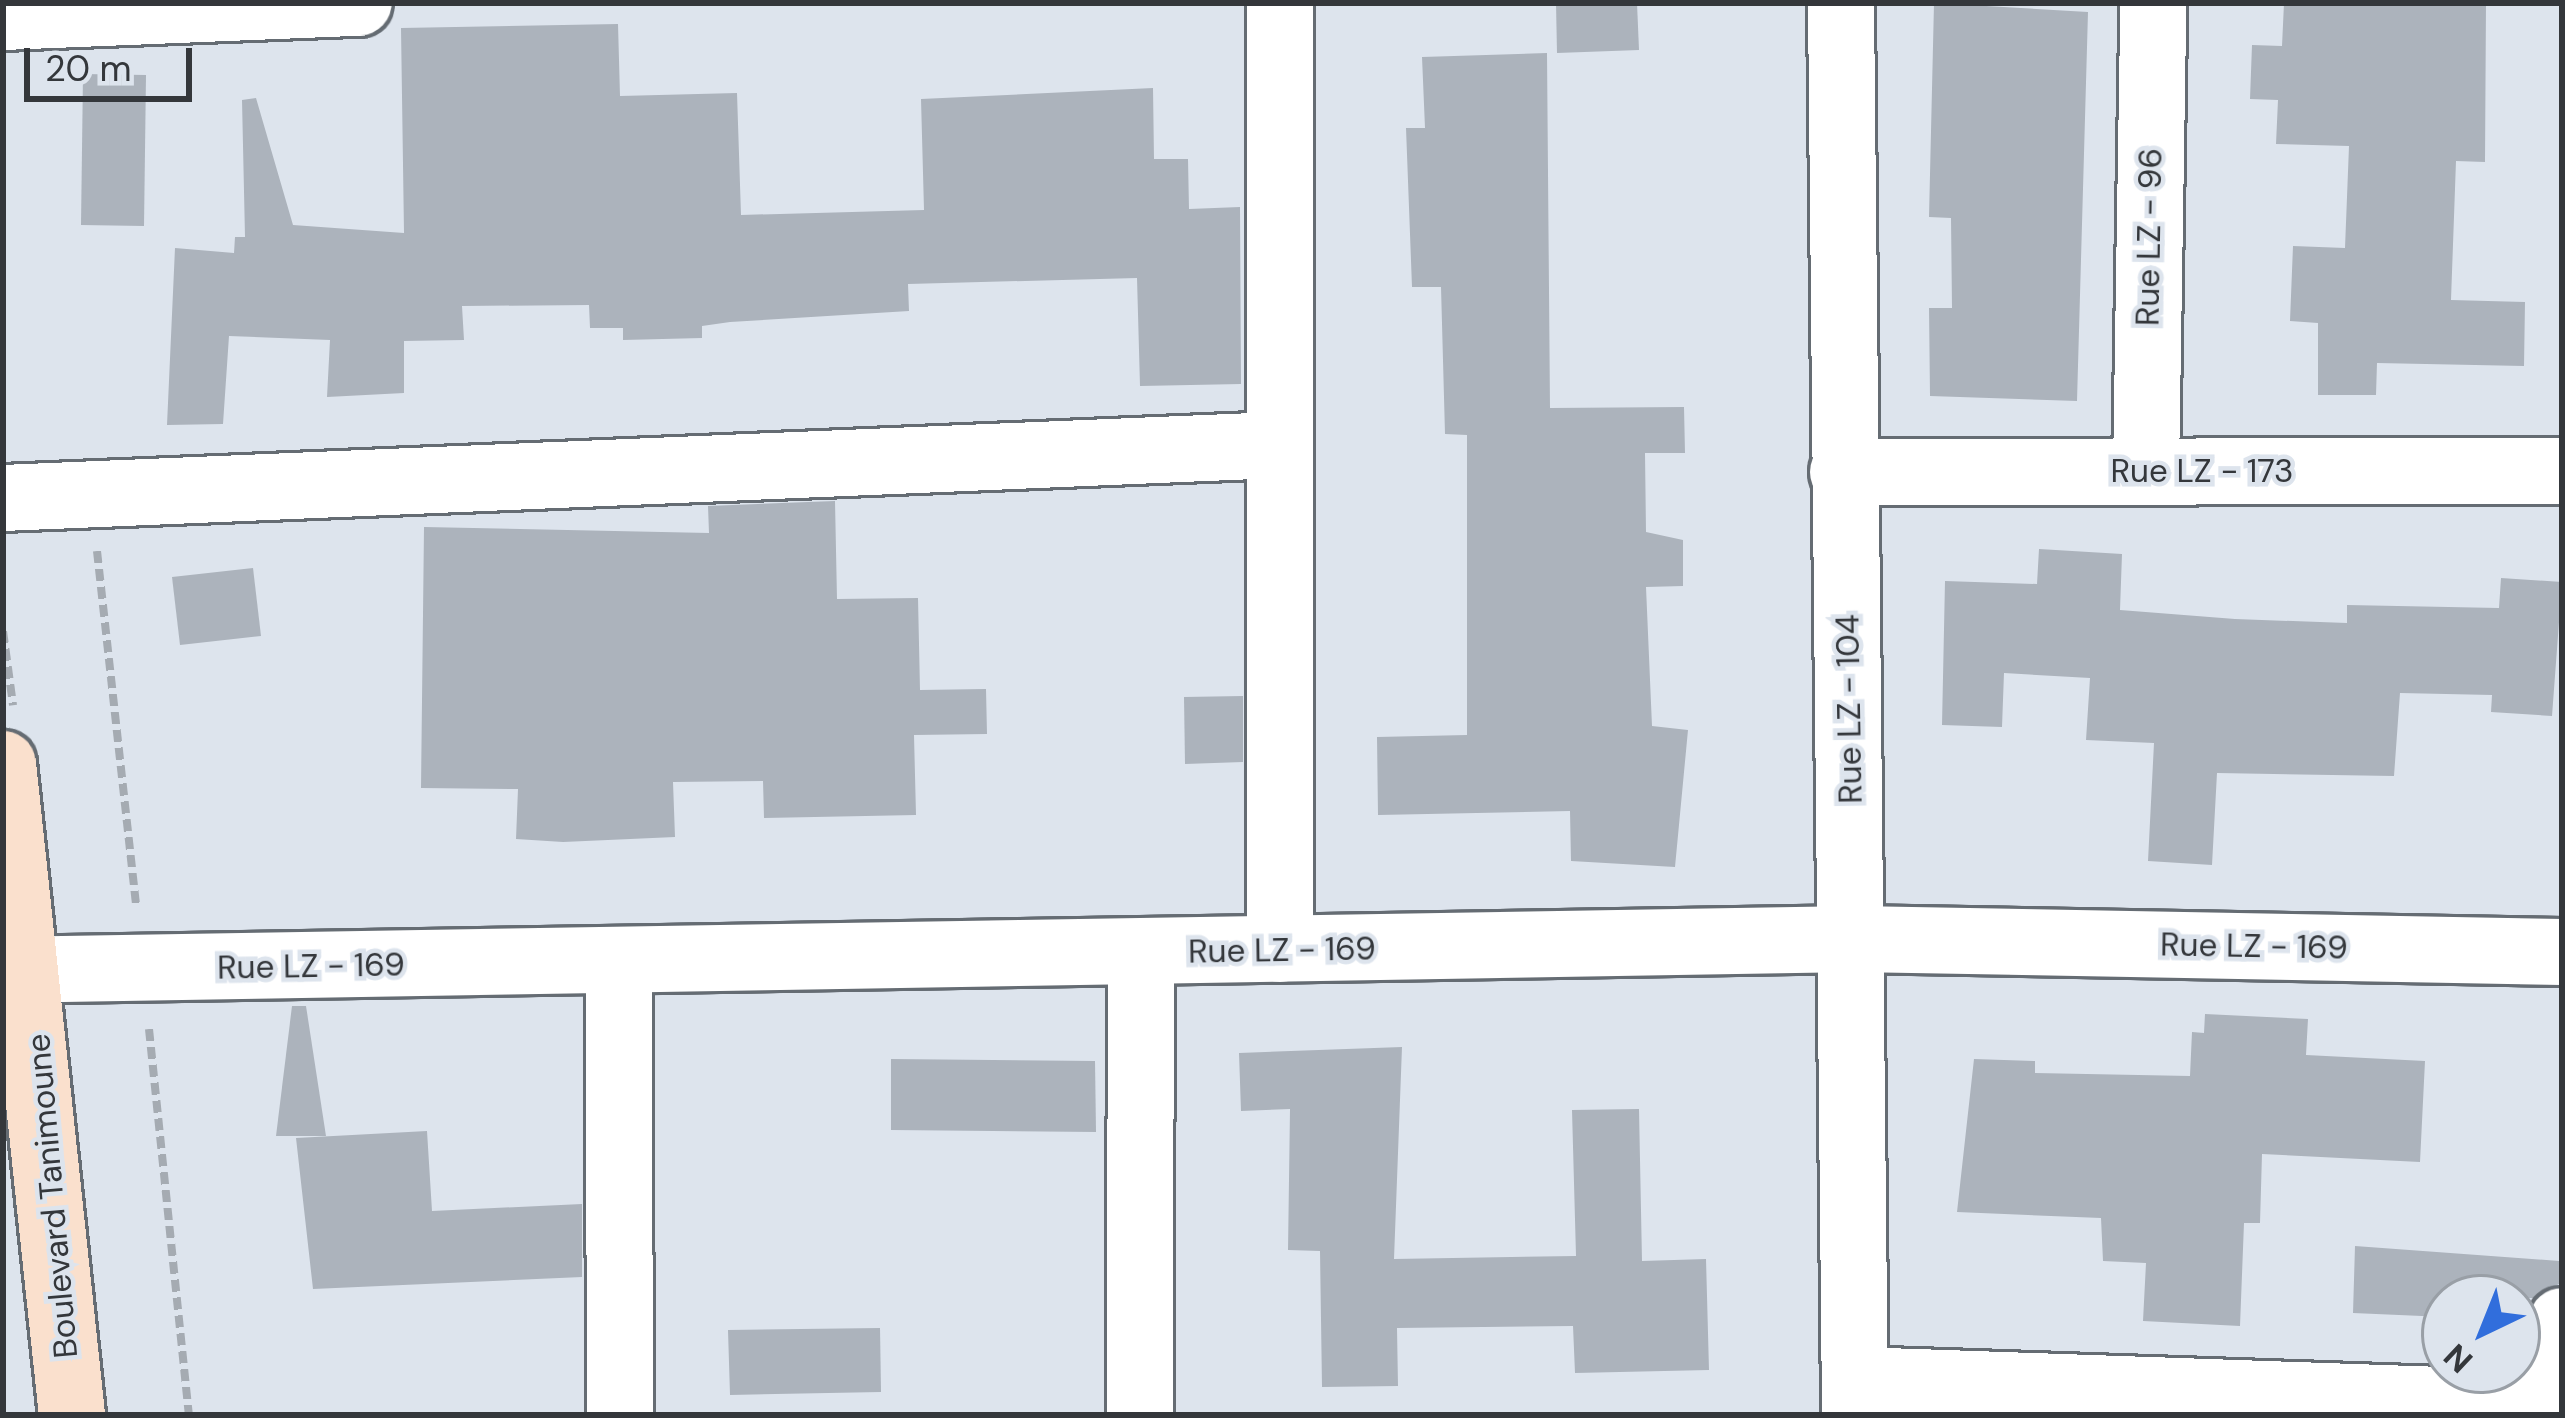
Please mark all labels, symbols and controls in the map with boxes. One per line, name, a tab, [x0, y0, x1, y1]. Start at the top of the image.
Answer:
scale bar	[30, 24, 198, 98]
text: 20 m	[45, 45, 132, 92]
street label: Rue LZ - 96	[2128, 148, 2170, 326]
street label: Rue LZ - 173	[2110, 451, 2294, 491]
street label: Rue LZ - 104	[1828, 614, 1870, 804]
street label: Rue LZ - 169	[2160, 925, 2348, 967]
street label: Rue LZ - 169	[1188, 929, 1376, 971]
street label: Rue LZ - 169	[217, 945, 405, 987]
street label: Boulevard Tanimoune	[18, 1032, 86, 1360]
north arrow	[2421, 1274, 2541, 1394]
text: N	[2435, 1335, 2482, 1382]

